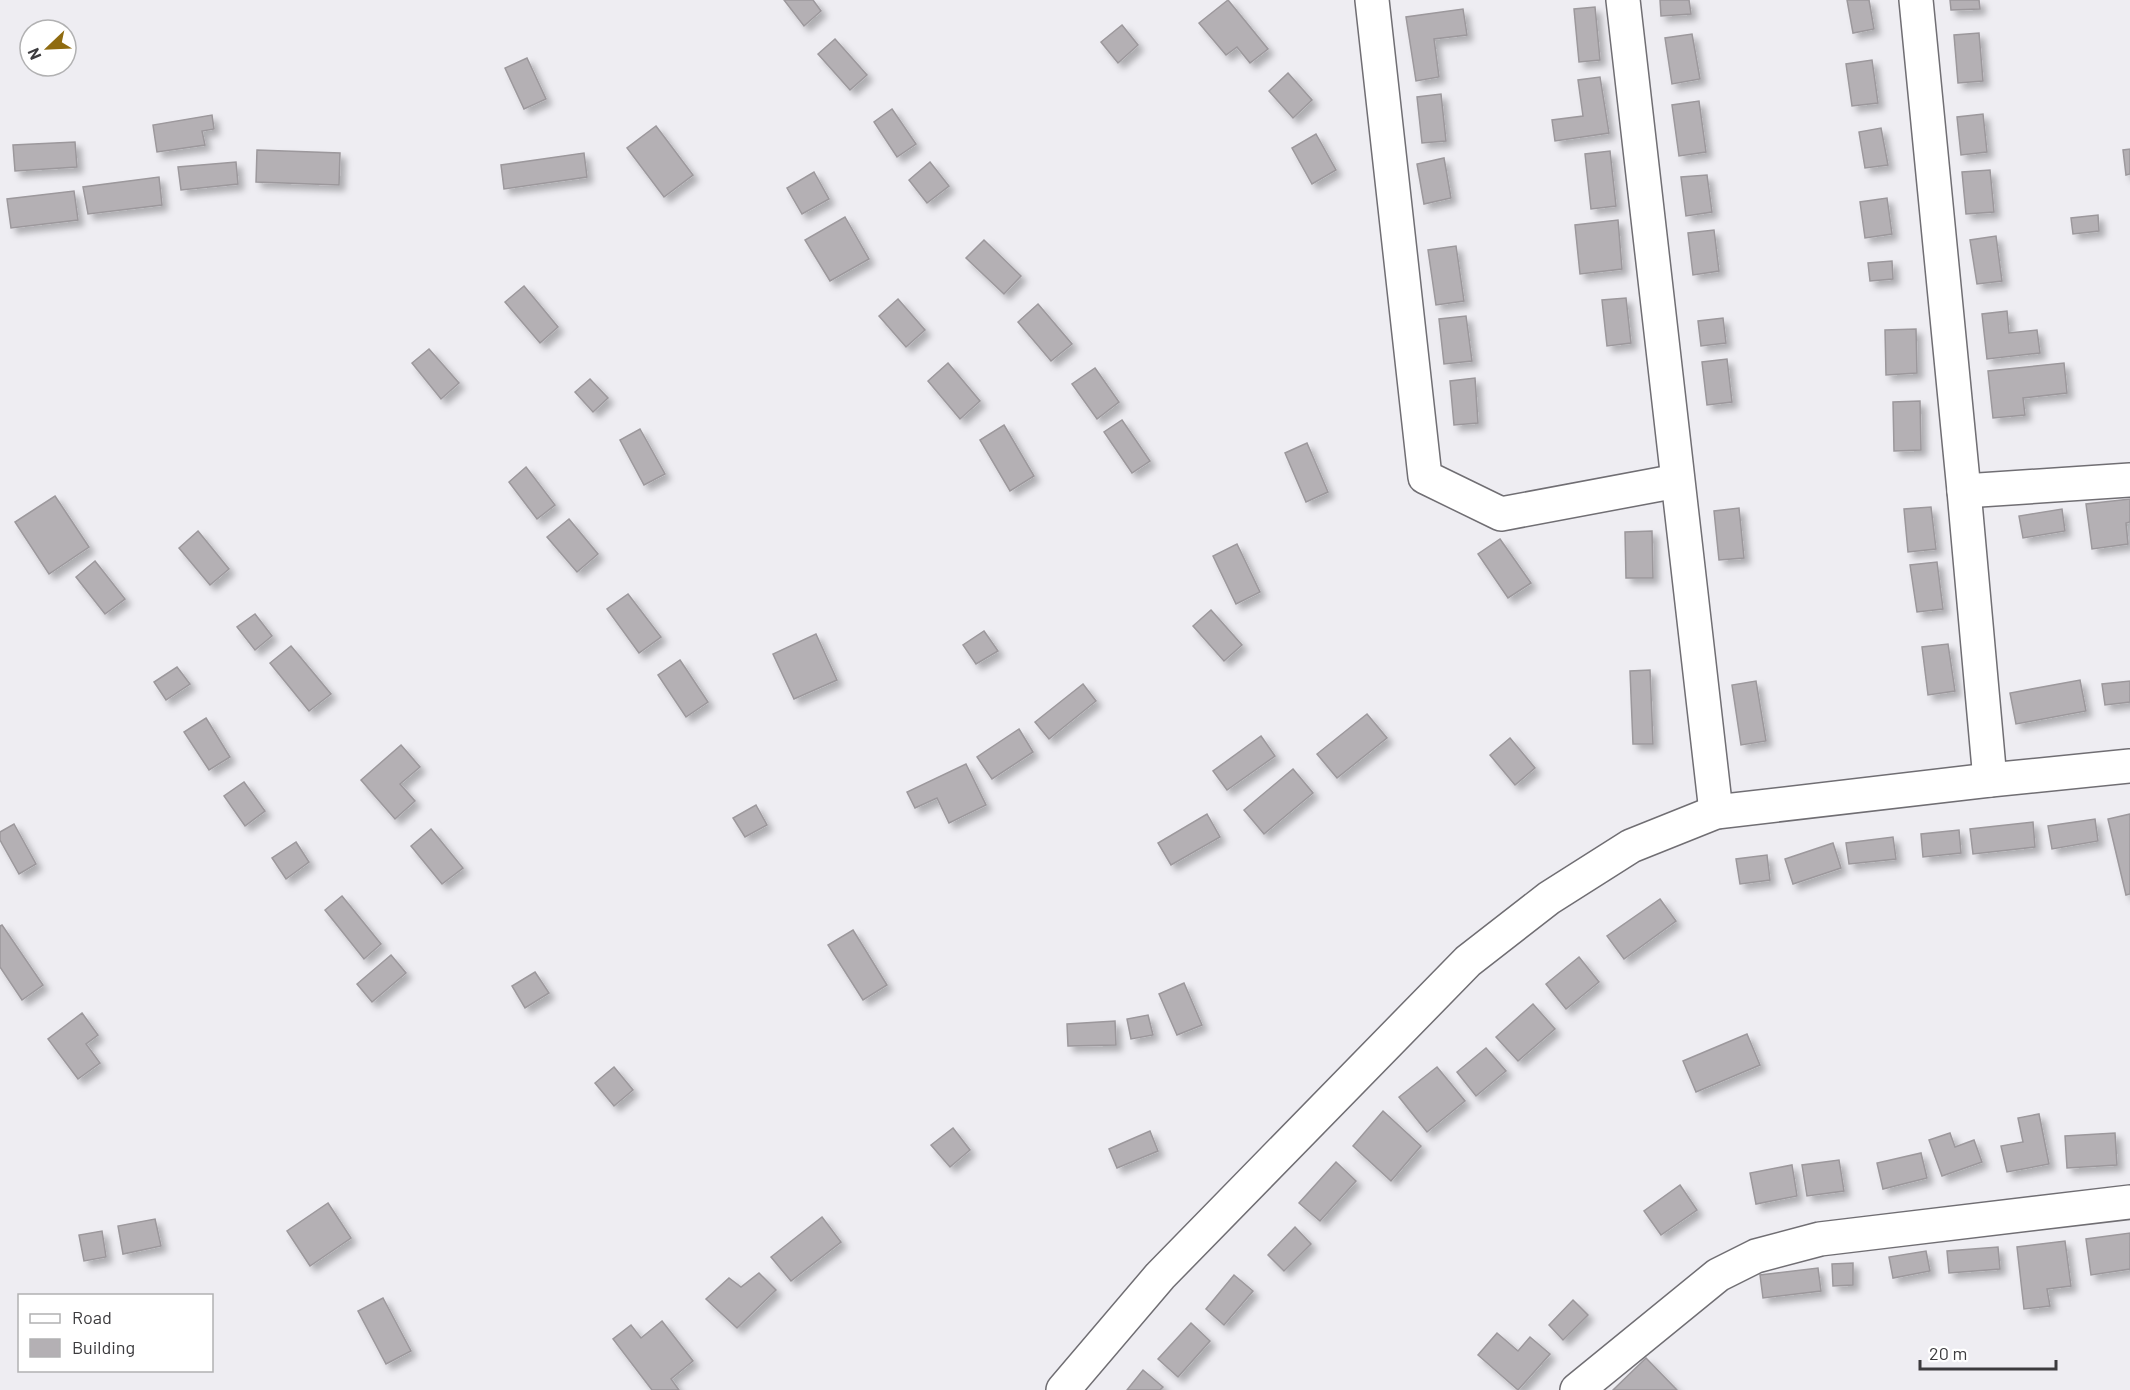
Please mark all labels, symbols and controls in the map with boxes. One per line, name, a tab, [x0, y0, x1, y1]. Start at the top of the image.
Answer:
north arrow	[18, 18, 78, 78]
text: N	[23, 45, 45, 63]
legend	[18, 1294, 213, 1372]
text: Road	[72, 1306, 112, 1328]
scale bar	[1920, 1333, 2056, 1371]
text: Building	[72, 1336, 135, 1358]
text: 20 m	[1929, 1342, 1967, 1364]

